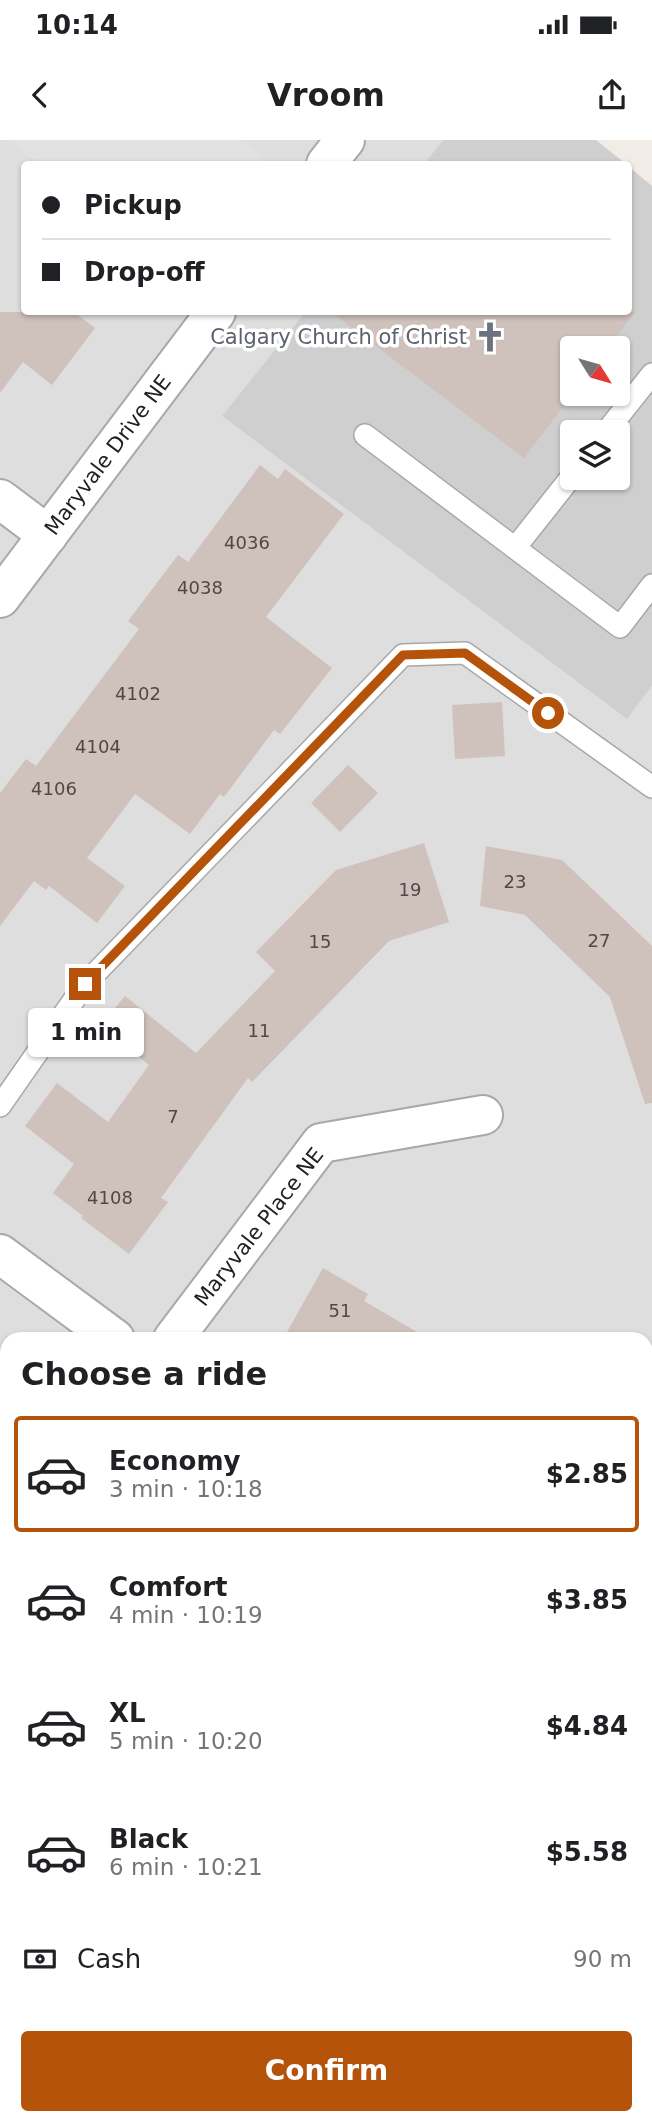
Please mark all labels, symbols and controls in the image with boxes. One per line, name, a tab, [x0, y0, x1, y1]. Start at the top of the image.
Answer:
text: 10:14	[35, 10, 118, 40]
icon: back	[21, 76, 59, 114]
text: Vroom	[267, 76, 385, 114]
icon: share	[593, 76, 631, 114]
text: Pickup	[84, 190, 182, 220]
text: Drop-off	[84, 257, 205, 287]
church icon: Calgary Church of Christ	[473, 320, 507, 354]
place label: Calgary Church of Christ	[210, 325, 467, 349]
north arrow	[560, 336, 630, 406]
map controls	[560, 336, 630, 490]
street label: Maryvale Drive NE	[40, 370, 176, 540]
button: layers	[560, 420, 630, 490]
house number: 4036	[224, 532, 270, 553]
house number: 4038	[177, 577, 223, 598]
house number: 4102	[115, 683, 161, 704]
route start	[532, 697, 564, 729]
house number: 4104	[75, 736, 121, 757]
house number: 4106	[31, 778, 77, 799]
house number: 23	[504, 871, 526, 892]
house number: 19	[399, 879, 421, 900]
house number: 27	[588, 930, 610, 951]
house number: 15	[309, 931, 331, 952]
route end	[69, 968, 101, 1000]
callout: 1 min	[27, 1008, 143, 1057]
text: 1 min	[50, 1019, 122, 1045]
house number: 11	[248, 1020, 270, 1041]
house number: 7	[167, 1106, 179, 1127]
street label: Maryvale Place NE	[190, 1143, 328, 1311]
house number: 4108	[87, 1187, 133, 1208]
house number: 51	[329, 1300, 351, 1321]
text: Choose a ride	[21, 1355, 267, 1393]
icon: car	[25, 1443, 88, 1506]
text: Economy	[109, 1446, 240, 1476]
text: $2.85	[546, 1459, 628, 1489]
text: 3 min · 10:18	[109, 1476, 263, 1502]
icon: car	[25, 1569, 88, 1632]
text: Comfort	[109, 1572, 227, 1602]
text: $3.85	[546, 1585, 628, 1615]
text: 4 min · 10:19	[109, 1602, 263, 1628]
icon: car	[25, 1695, 88, 1758]
text: XL	[109, 1698, 146, 1728]
text: $4.84	[546, 1711, 628, 1741]
text: 5 min · 10:20	[109, 1728, 263, 1754]
icon: car	[25, 1821, 88, 1884]
text: Black	[109, 1824, 188, 1854]
text: $5.58	[546, 1837, 628, 1867]
text: 6 min · 10:21	[109, 1854, 263, 1880]
icon: cash	[21, 1940, 59, 1978]
text: Cash	[77, 1944, 141, 1974]
text: 90 m	[573, 1946, 632, 1972]
button: Confirm	[21, 2031, 632, 2111]

